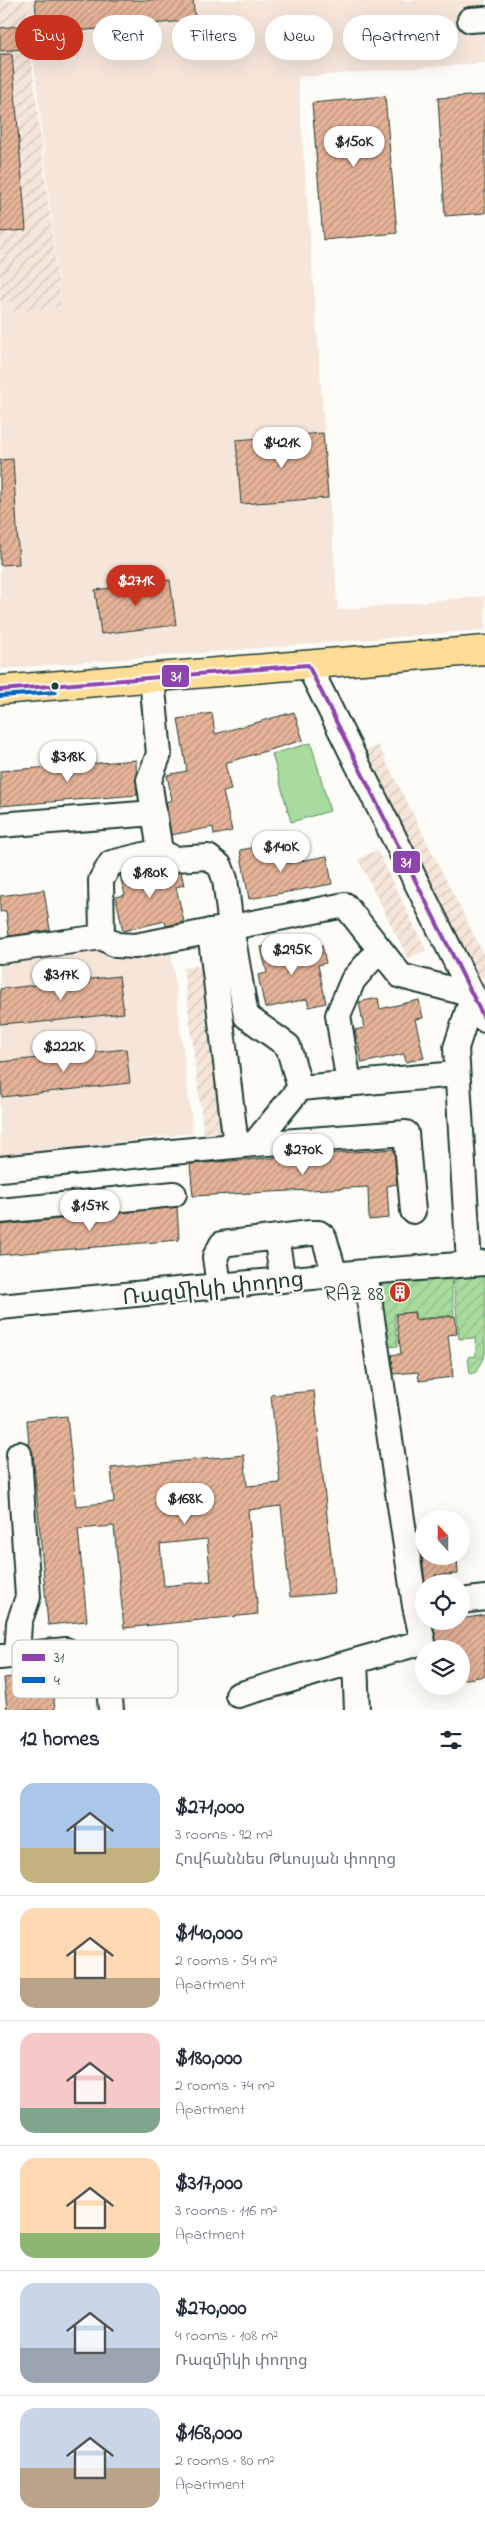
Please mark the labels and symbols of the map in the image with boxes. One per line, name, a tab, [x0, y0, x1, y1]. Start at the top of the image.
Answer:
pin: $150K	[319, 126, 389, 168]
pin: $421K	[247, 426, 317, 469]
pin: $271K	[101, 564, 171, 607]
line badge: 31	[161, 664, 190, 688]
text: 31	[170, 667, 182, 688]
unlabelled marker	[50, 681, 60, 691]
pin: $318K	[33, 740, 103, 783]
pin: $140K	[246, 830, 316, 873]
line badge: 31	[392, 850, 421, 874]
text: 31	[400, 853, 412, 874]
pin: $180K	[115, 856, 185, 899]
pin: $295K	[257, 934, 327, 976]
pin: $317K	[26, 958, 96, 1001]
pin: $222K	[29, 1030, 99, 1073]
pin: $270K	[268, 1134, 338, 1176]
pin: $157K	[55, 1190, 125, 1232]
street label: Ռազմիկի փողոց	[121, 1265, 306, 1315]
place label: RAZ 88	[324, 1279, 384, 1311]
building icon: RAZ 88	[388, 1280, 412, 1304]
pin: $168K	[150, 1482, 220, 1525]
north arrow	[415, 1510, 470, 1565]
legend	[12, 1640, 178, 1698]
text: 31	[54, 1648, 65, 1669]
text: 4	[54, 1671, 60, 1692]

